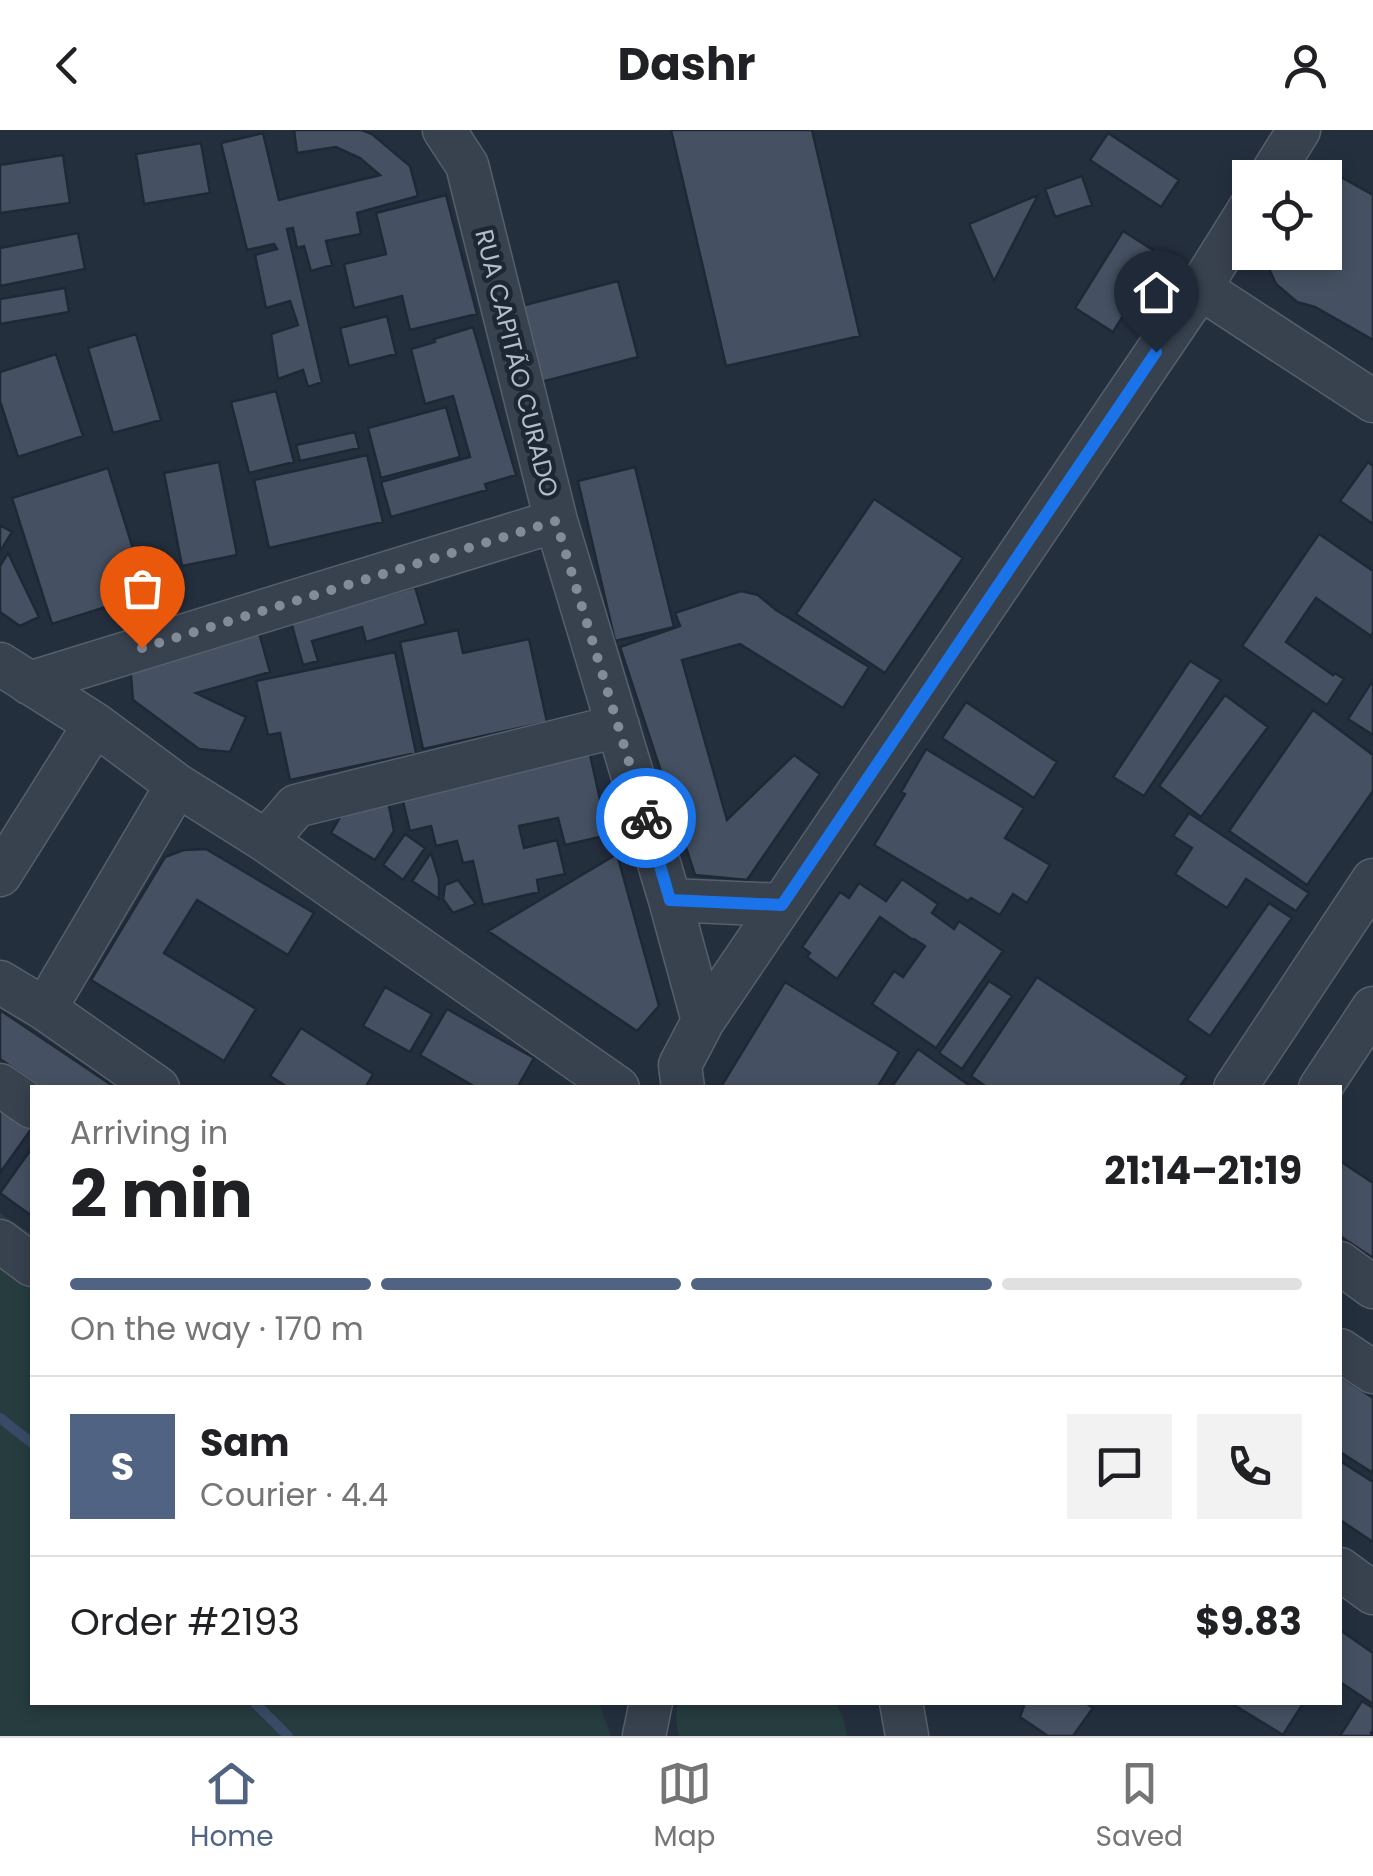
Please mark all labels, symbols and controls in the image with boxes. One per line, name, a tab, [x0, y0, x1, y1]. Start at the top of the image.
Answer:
text: Dashr	[618, 33, 755, 96]
icon: back	[40, 38, 95, 93]
icon: person	[1278, 38, 1333, 93]
map controls	[1232, 160, 1342, 270]
button: locate	[1232, 160, 1342, 270]
street label: RUA CAPITÃO CURADO	[466, 226, 567, 501]
pin	[1114, 250, 1199, 353]
icon: home	[1129, 265, 1184, 320]
pin	[100, 546, 185, 649]
icon: bag	[115, 561, 170, 616]
courier	[596, 768, 696, 868]
icon: bike	[619, 791, 674, 846]
text: Arriving in	[70, 1110, 228, 1155]
text: 21:14–21:19	[1104, 1144, 1302, 1197]
text: 2 min	[70, 1149, 253, 1240]
text: On the way · 170 m	[70, 1306, 364, 1351]
button: chat	[1067, 1414, 1172, 1519]
button: phone	[1197, 1414, 1302, 1519]
text: Sam	[200, 1416, 289, 1469]
text: S	[111, 1440, 134, 1493]
text: Courier · 4.4	[200, 1472, 388, 1517]
text: Order #2193	[70, 1595, 300, 1648]
text: $9.83	[1195, 1595, 1302, 1648]
tab: Home	[190, 1756, 274, 1858]
tab: Map	[654, 1756, 716, 1858]
tab: Saved	[1096, 1756, 1183, 1858]

